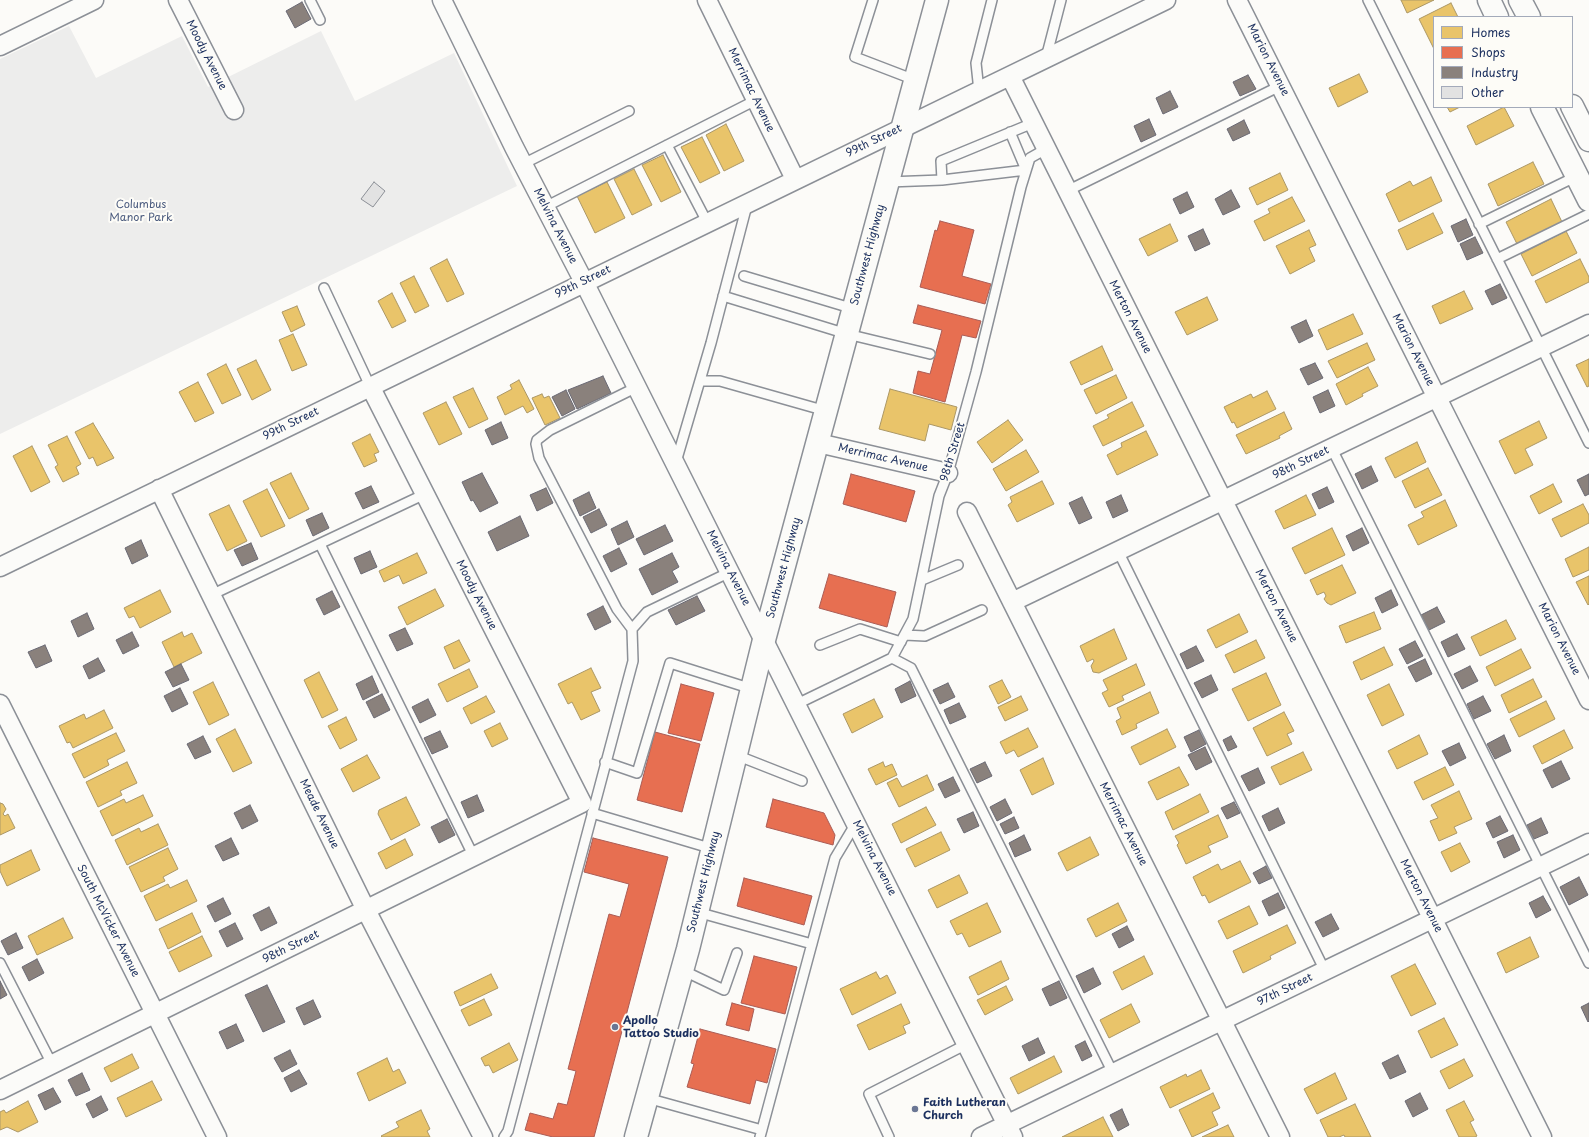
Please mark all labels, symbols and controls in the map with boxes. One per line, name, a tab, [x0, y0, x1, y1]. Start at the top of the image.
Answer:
legend	[1433, 16, 1573, 108]
street label: Moody Avenue	[183, 18, 229, 92]
street label: Marion Avenue	[1244, 22, 1292, 98]
text: Homes	[1471, 23, 1510, 41]
text: Shops	[1471, 43, 1505, 61]
street label: Merrimac Avenue	[725, 46, 777, 134]
text: Industry	[1471, 63, 1518, 81]
text: Other	[1471, 83, 1504, 101]
street label: 99th Street	[844, 122, 904, 160]
street label: Melvina Avenue	[530, 186, 580, 266]
park label: Columbus Manor Park	[109, 198, 173, 224]
street label: Southwest Highway	[848, 203, 888, 307]
street label: 99th Street	[553, 263, 613, 301]
street label: Merton Avenue	[1106, 278, 1154, 356]
street label: Marion Avenue	[1389, 312, 1437, 388]
street label: 99th Street	[261, 405, 321, 443]
street label: 98th Street	[938, 421, 968, 483]
street label: Merrimac Avenue	[837, 441, 929, 475]
street label: 98th Street	[1271, 444, 1331, 482]
street label: Southwest Highway	[764, 516, 804, 620]
street label: Melvina Avenue	[703, 528, 753, 608]
street label: Moody Avenue	[453, 558, 499, 632]
street label: Merton Avenue	[1252, 567, 1300, 645]
street label: Marion Avenue	[1535, 601, 1583, 677]
street label: Meade Avenue	[296, 777, 342, 851]
street label: Merrimac Avenue	[1096, 780, 1150, 868]
street label: Melvina Avenue	[849, 818, 899, 898]
street label: Southwest Highway	[685, 830, 723, 934]
street label: Merton Avenue	[1397, 857, 1445, 935]
street label: South McVicker Avenue	[74, 863, 142, 979]
street label: 98th Street	[261, 928, 321, 966]
street label: 97th Street	[1255, 971, 1315, 1009]
place label: Apollo Tattoo Studio	[623, 1014, 699, 1040]
marker: Apollo Tattoo Studio	[610, 1022, 620, 1032]
place label: Faith Lutheran Church	[923, 1096, 1006, 1122]
marker: Faith Lutheran Church	[910, 1104, 920, 1114]

